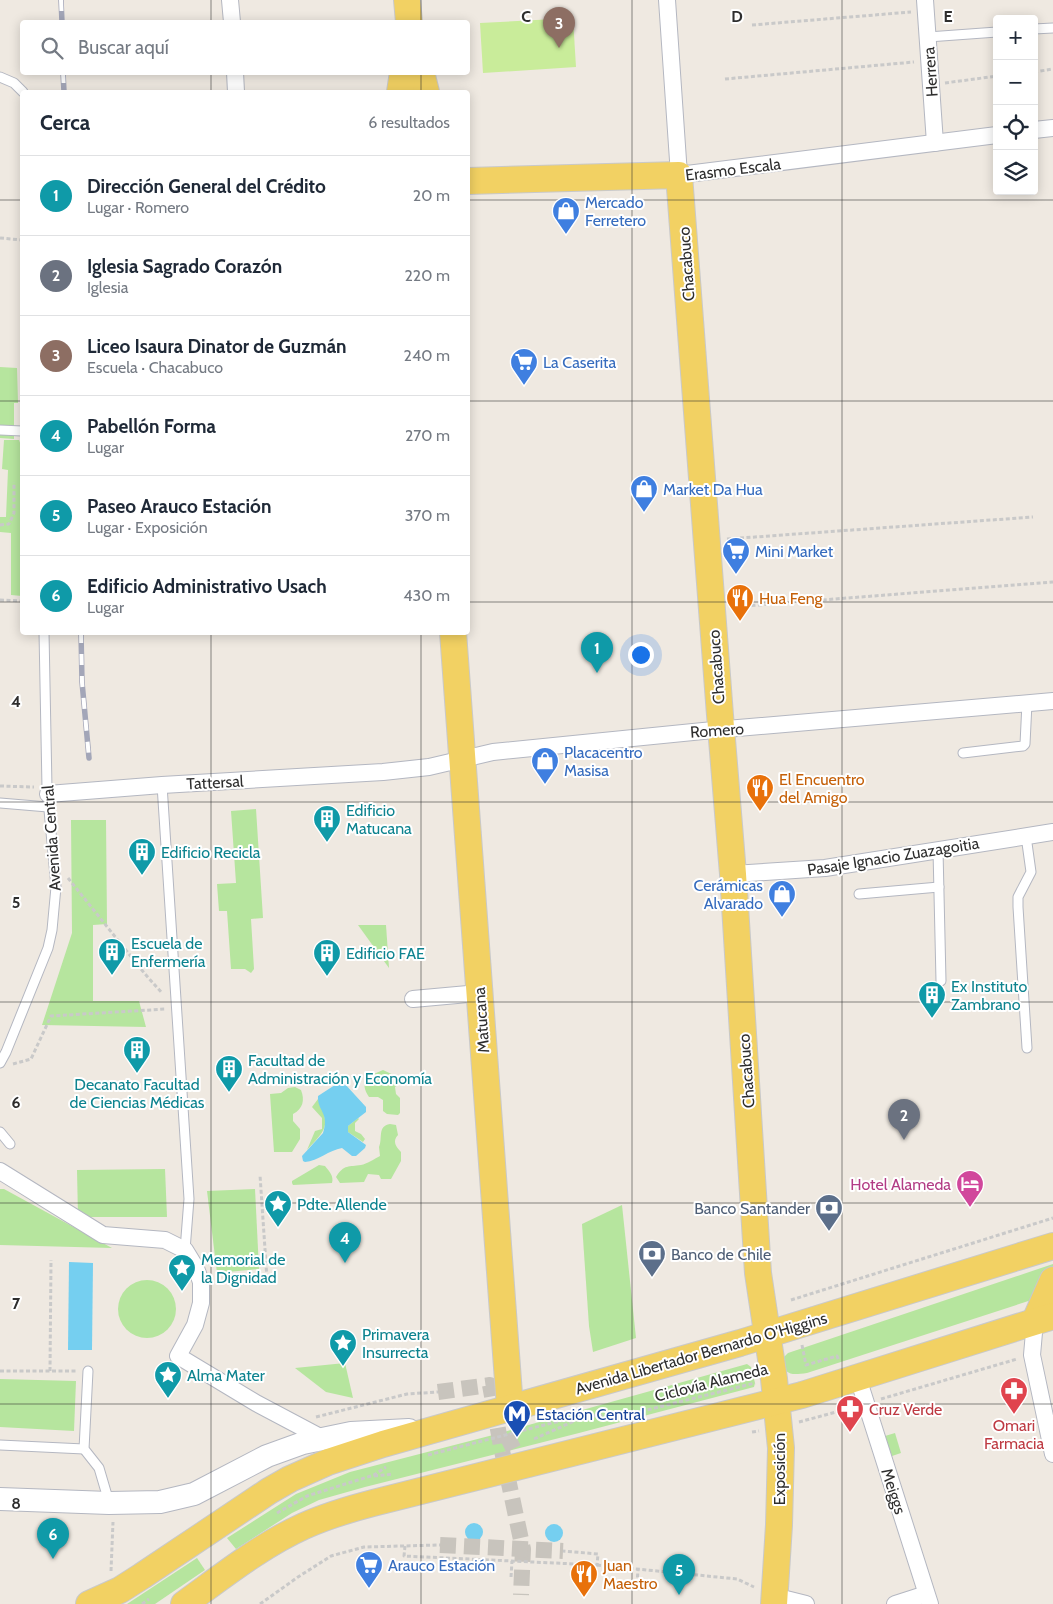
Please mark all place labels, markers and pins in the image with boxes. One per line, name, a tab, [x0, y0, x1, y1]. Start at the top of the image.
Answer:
pin: 3	[543, 7, 575, 48]
place label: Mercado Ferretero	[585, 193, 646, 230]
shop icon: Mercado Ferretero	[551, 196, 581, 235]
supermarket icon: La Caserita	[509, 347, 539, 386]
place label: La Caserita	[543, 353, 616, 372]
shop icon: Market Da Hua	[629, 474, 659, 513]
place label: Market Da Hua	[663, 480, 763, 499]
supermarket icon: Mini Market	[721, 536, 751, 575]
place label: Mini Market	[755, 542, 834, 561]
restaurant icon: Hua Feng	[725, 583, 755, 622]
place label: Hua Feng	[759, 589, 824, 608]
pin: 1	[581, 632, 613, 673]
place label: Placacentro Masisa	[564, 743, 643, 780]
shop icon: Placacentro Masisa	[530, 746, 560, 785]
place label: El Encuentro del Amigo	[779, 770, 865, 807]
restaurant icon: El Encuentro del Amigo	[745, 773, 775, 812]
place label: Edificio Matucana	[346, 801, 412, 838]
building icon: Edificio Matucana	[312, 804, 342, 843]
building icon: Edificio Recicla	[127, 837, 157, 876]
place label: Edificio Recicla	[161, 843, 261, 862]
place label: Cerámicas Alvarado	[694, 876, 763, 913]
shop icon: Cerámicas Alvarado	[767, 879, 797, 918]
place label: Escuela de Enfermería	[131, 934, 206, 971]
building icon: Escuela de Enfermería	[97, 937, 127, 976]
building icon: Edificio FAE	[312, 938, 342, 977]
place label: Edificio FAE	[346, 944, 425, 963]
place label: Ex Instituto Zambrano	[951, 977, 1027, 1014]
building icon: Ex Instituto Zambrano	[917, 980, 947, 1019]
building icon: Decanato Facultad de Ciencias Médicas	[122, 1035, 152, 1074]
place label: Facultad de Administración y Economía	[248, 1051, 432, 1088]
building icon: Facultad de Administración y Economía	[214, 1054, 244, 1093]
place label: Decanato Facultad de Ciencias Médicas	[70, 1075, 205, 1112]
pin: 2	[888, 1099, 920, 1140]
hotel icon: Hotel Alameda	[955, 1169, 985, 1208]
place label: Hotel Alameda	[850, 1175, 951, 1194]
place icon: Pdte. Allende	[263, 1189, 293, 1228]
bank icon: Banco Santander	[814, 1193, 844, 1232]
place label: Pdte. Allende	[297, 1195, 387, 1214]
place label: Banco Santander	[694, 1199, 811, 1218]
pin: 4	[329, 1222, 361, 1263]
bank icon: Banco de Chile	[637, 1239, 667, 1278]
place label: Banco de Chile	[671, 1245, 771, 1264]
place label: Memorial de la Dignidad	[201, 1250, 285, 1287]
place icon: Memorial de la Dignidad	[167, 1253, 197, 1292]
place label: Primavera Insurrecta	[362, 1325, 430, 1362]
place icon: Primavera Insurrecta	[328, 1328, 358, 1367]
place icon: Alma Mater	[153, 1360, 183, 1399]
place label: Alma Mater	[187, 1366, 266, 1385]
pharmacy icon: Omari Farmacia	[999, 1376, 1029, 1415]
pharmacy icon: Cruz Verde	[835, 1394, 865, 1433]
metro station icon: Estación Central	[502, 1399, 532, 1438]
place label: Cruz Verde	[869, 1400, 942, 1419]
place label: Estación Central	[536, 1405, 645, 1424]
place label: Omari Farmacia	[984, 1416, 1044, 1453]
pin: 6	[37, 1518, 69, 1559]
supermarket icon: Arauco Estación	[354, 1550, 384, 1589]
pin: 5	[663, 1554, 695, 1595]
place label: Arauco Estación	[388, 1556, 495, 1575]
place label: Juan Maestro	[602, 1556, 658, 1593]
restaurant icon: Juan Maestro	[569, 1559, 599, 1598]

